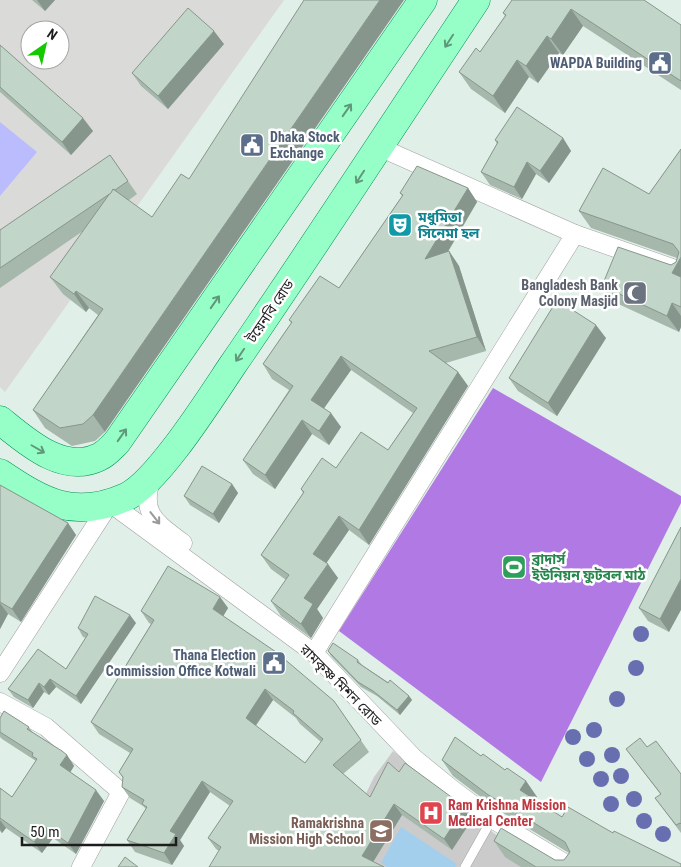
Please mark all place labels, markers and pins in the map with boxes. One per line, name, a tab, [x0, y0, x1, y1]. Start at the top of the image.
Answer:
public building icon: WAPDA Building	[647, 50, 673, 76]
place label: WAPDA Building	[550, 55, 642, 71]
place label: Dhaka Stock Exchange	[270, 129, 340, 161]
public building icon: Dhaka Stock Exchange	[239, 132, 265, 158]
place label: মধুমিতা সিনেমা হল	[417, 209, 480, 241]
theatre icon: মধুমিতা সিনেমা হল	[387, 212, 413, 238]
place label: Bangladesh Bank Colony Masjid	[521, 277, 618, 309]
mosque icon: Bangladesh Bank Colony Masjid	[622, 280, 648, 306]
place label: ব্রাদার্স ইউনিয়ন ফুটবল মাঠ	[531, 550, 646, 584]
sports icon: ব্রাদার্স ইউনিয়ন ফুটবল মাঠ	[501, 554, 527, 580]
place label: Thana Election Commission Office Kotwali	[106, 647, 256, 679]
public building icon: Thana Election Commission Office Kotwali	[261, 650, 287, 676]
place label: Ram Krishna Mission Medical Center	[448, 797, 566, 829]
hospital icon: Ram Krishna Mission Medical Center	[418, 800, 444, 826]
place label: Ramakrishna Mission High School	[249, 815, 364, 847]
school or university icon: Ramakrishna Mission High School	[368, 818, 394, 844]

